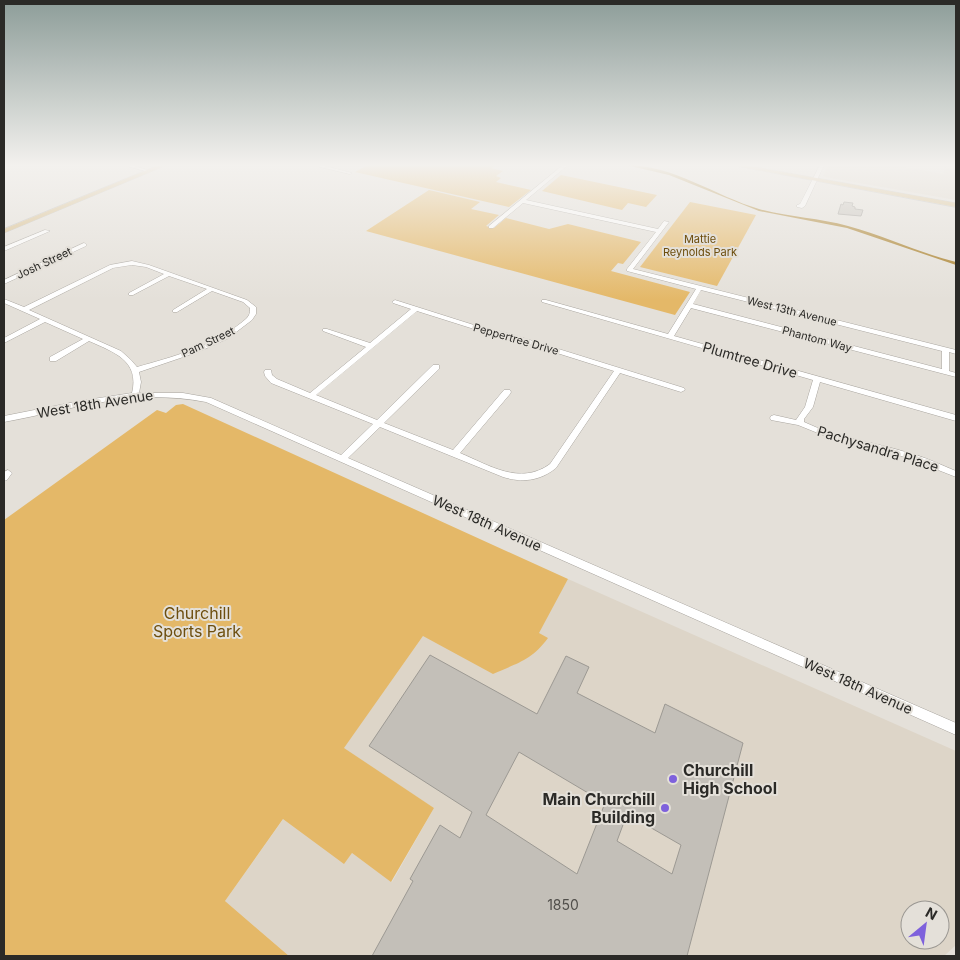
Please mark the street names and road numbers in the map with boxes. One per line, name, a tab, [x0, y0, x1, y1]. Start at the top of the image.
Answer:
street label: Josh Street	[14, 244, 74, 282]
street label: West 13th Avenue	[746, 293, 838, 329]
street label: Peppertree Drive	[472, 320, 560, 358]
street label: Pam Street	[179, 323, 237, 360]
street label: Phantom Way	[781, 323, 853, 355]
street label: Plumtree Drive	[701, 338, 799, 381]
street label: West 18th Avenue	[36, 386, 154, 421]
street label: Pachysandra Place	[815, 422, 941, 475]
street label: West 18th Avenue	[430, 491, 544, 554]
street label: West 18th Avenue	[801, 654, 915, 717]

